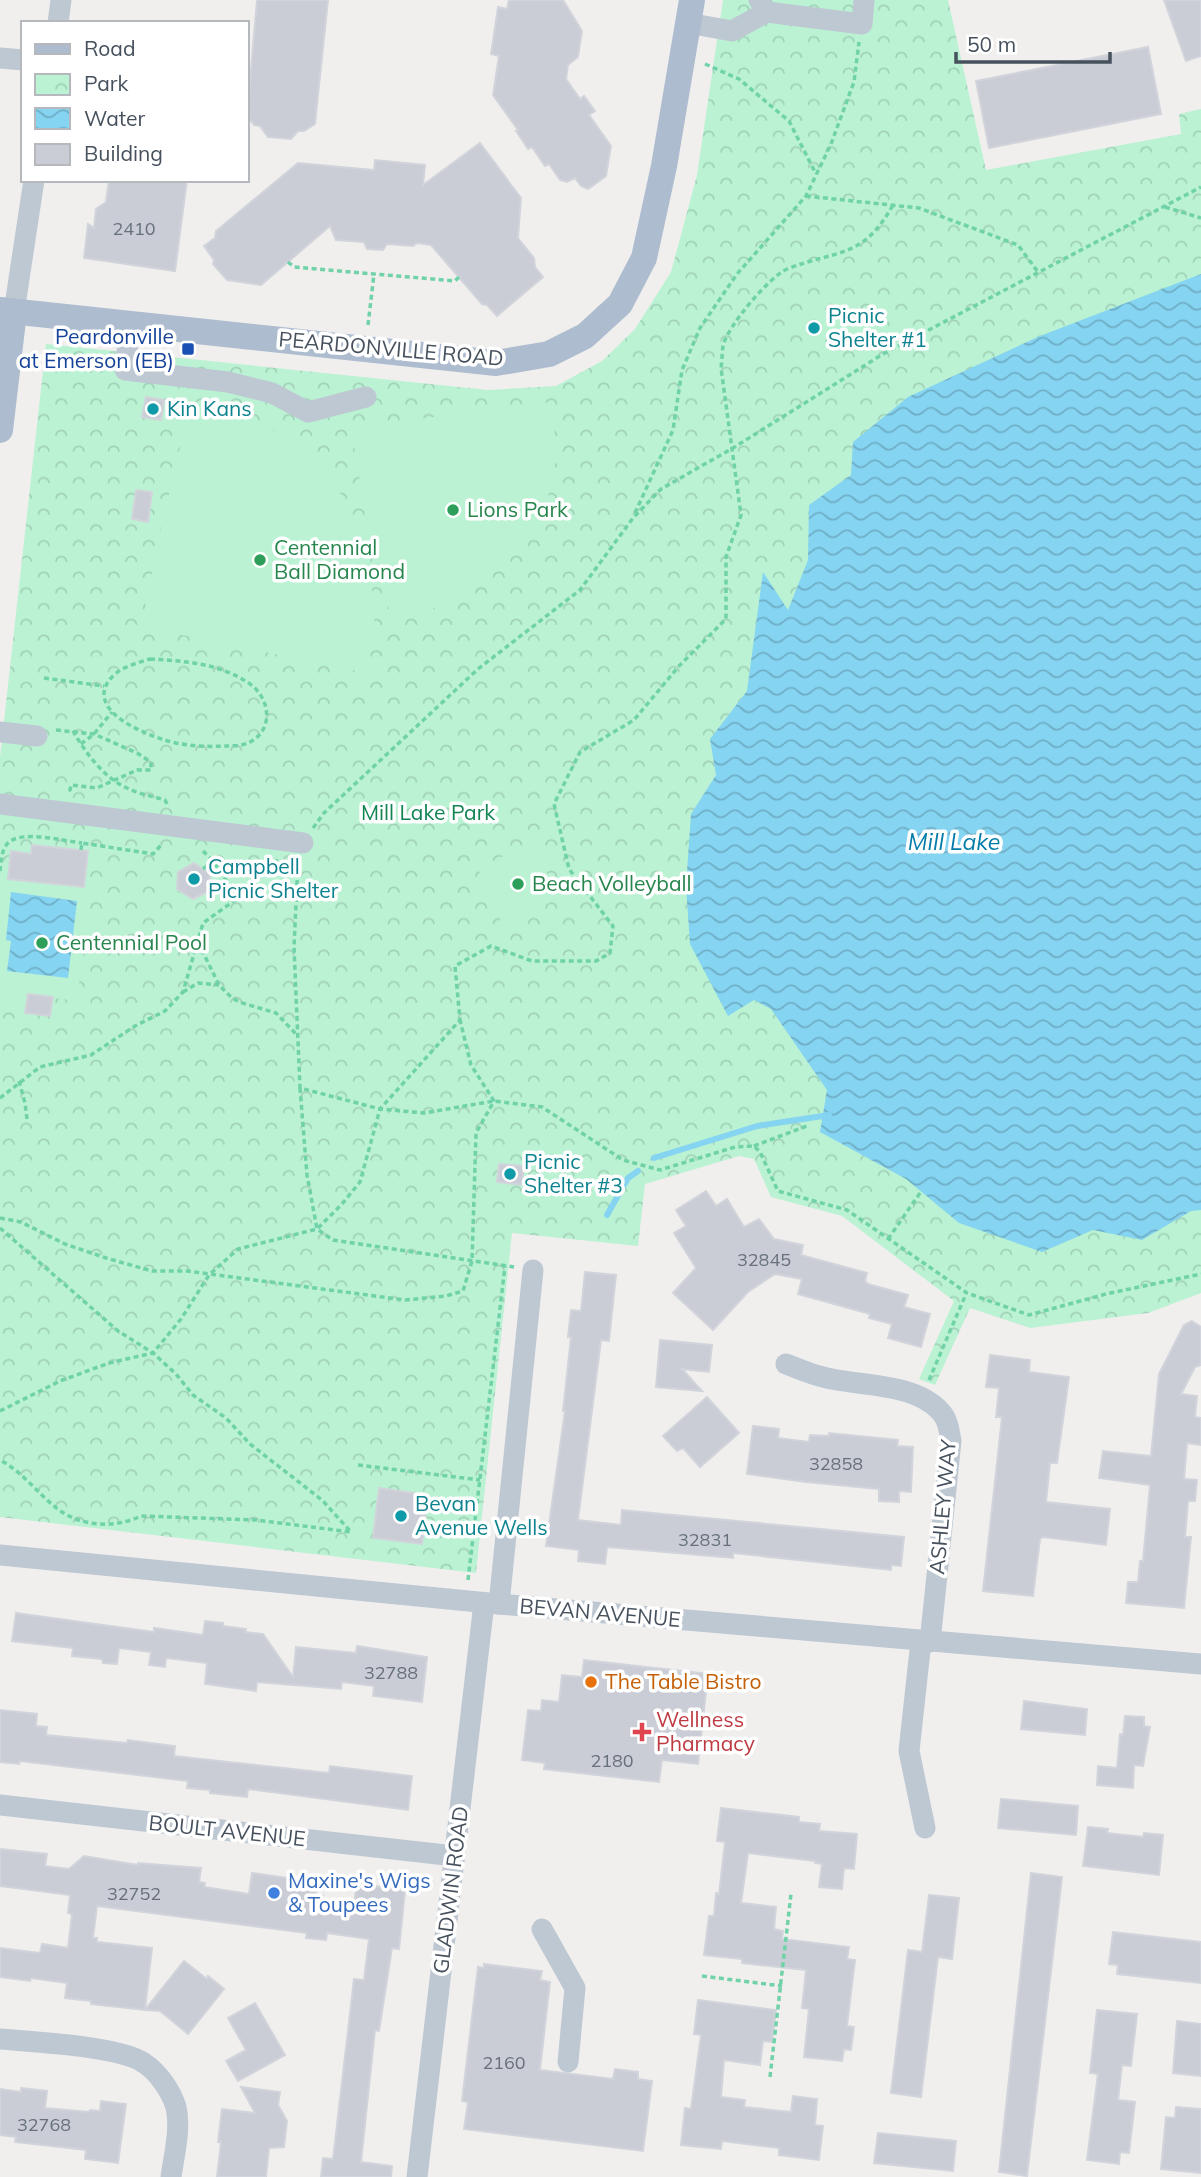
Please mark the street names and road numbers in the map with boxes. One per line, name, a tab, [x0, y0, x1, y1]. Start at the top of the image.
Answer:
street label: PEARDONVILLE ROAD	[278, 325, 505, 371]
street label: ASHLEY WAY	[923, 1438, 961, 1575]
street label: BEVAN AVENUE	[519, 1592, 682, 1632]
street label: GLADWIN ROAD	[427, 1805, 473, 1975]
street label: BOULT AVENUE	[147, 1809, 307, 1851]

